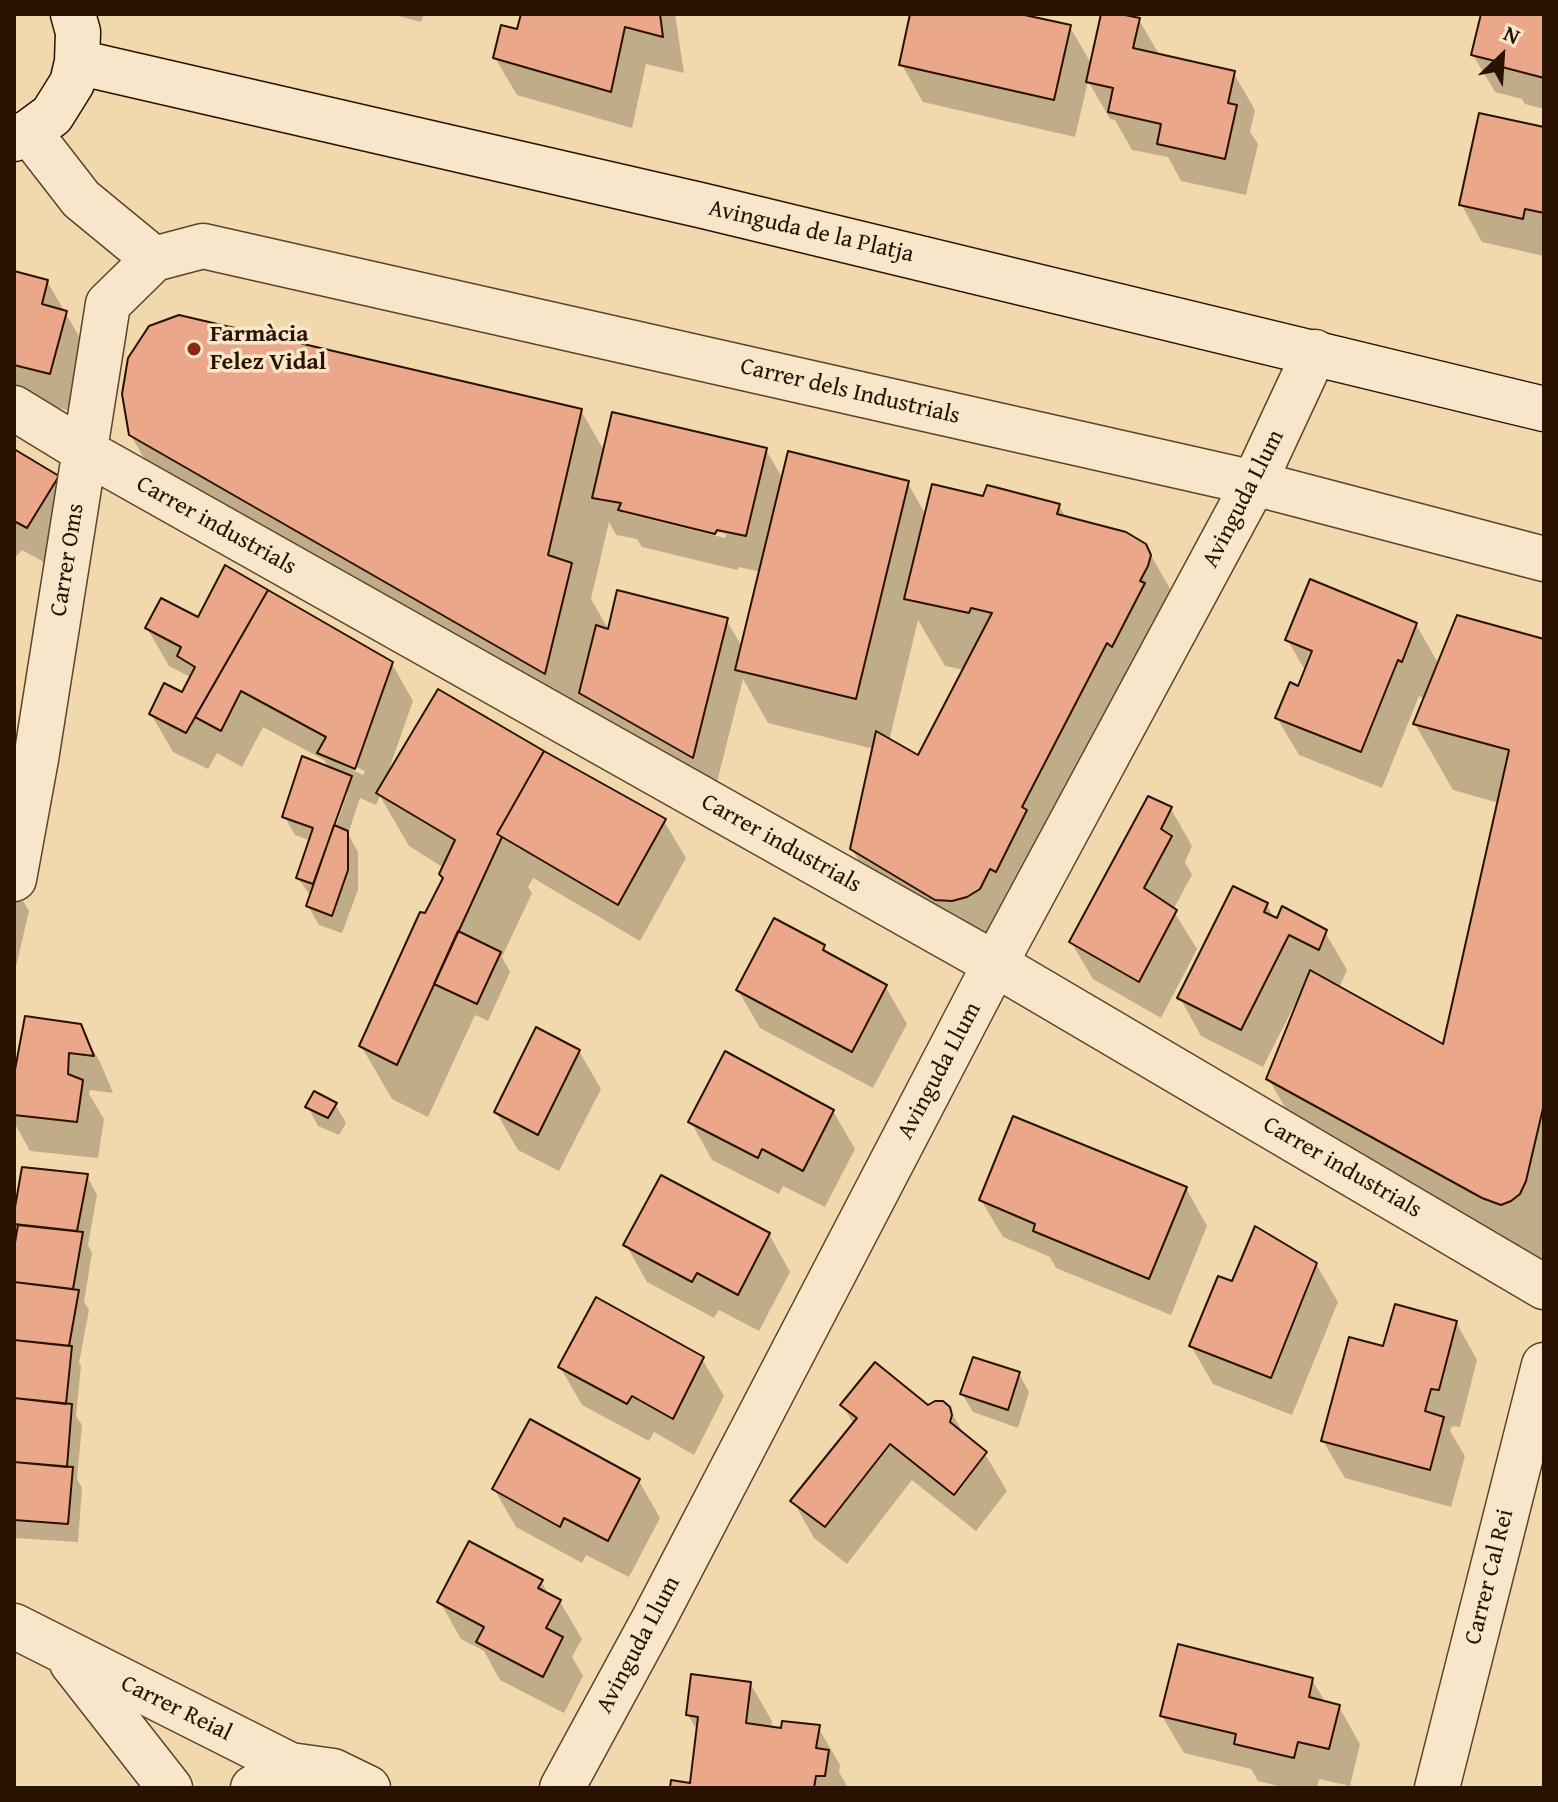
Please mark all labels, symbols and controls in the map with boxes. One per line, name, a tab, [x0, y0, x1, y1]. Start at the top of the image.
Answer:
north arrow	[1462, 16, 1542, 96]
text: N	[1499, 17, 1526, 52]
street label: Avinguda de la Platja	[706, 194, 916, 270]
place label: Farmàcia Felez Vidal	[210, 321, 326, 377]
marker: Farmàcia Felez Vidal	[185, 340, 203, 358]
street label: Carrer dels Industrials	[737, 353, 963, 431]
street label: Avinguda Llum	[1197, 425, 1291, 573]
street label: Carrer industrials	[131, 470, 301, 582]
street label: Carrer Oms	[45, 501, 91, 619]
street label: Carrer industrials	[696, 788, 866, 900]
street label: Avinguda Llum	[892, 998, 988, 1144]
street label: Carrer industrials	[1258, 1111, 1426, 1225]
street label: Carrer Cal Rei	[1459, 1506, 1521, 1648]
street label: Avinguda Llum	[591, 1572, 687, 1718]
street label: Carrer Reial	[116, 1670, 236, 1748]

